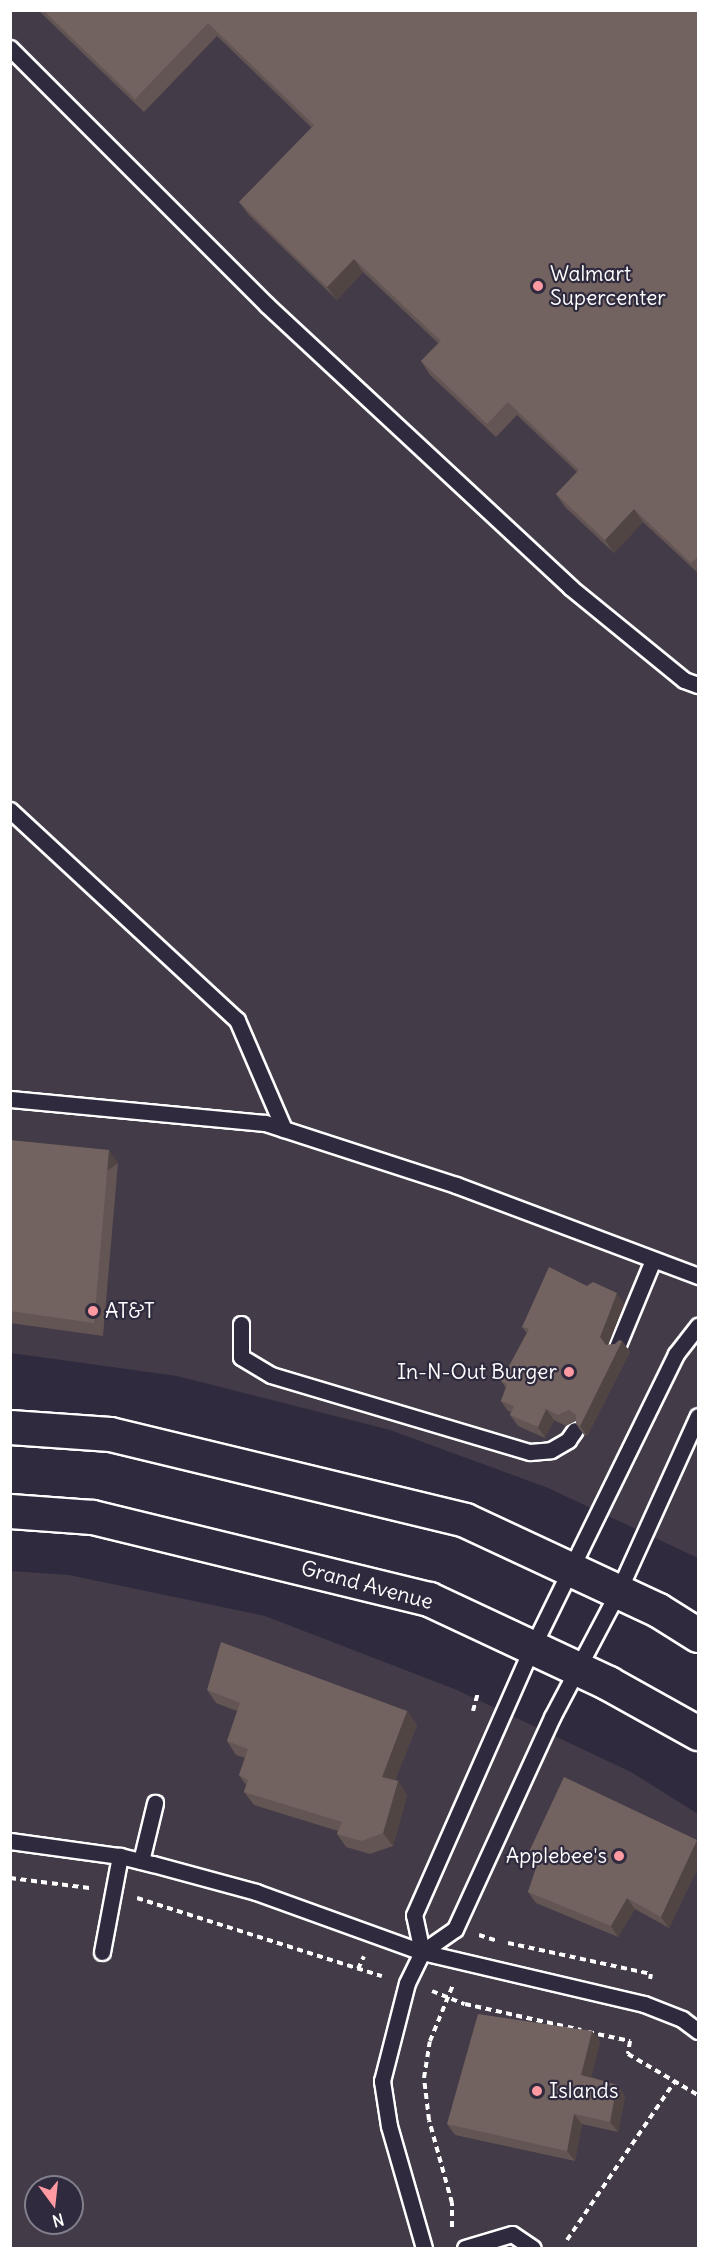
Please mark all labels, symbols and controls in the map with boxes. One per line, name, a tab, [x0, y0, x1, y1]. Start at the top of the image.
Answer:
place label: Walmart Supercenter	[550, 261, 666, 311]
marker: Walmart Supercenter	[531, 279, 545, 293]
place label: AT&T	[105, 1298, 155, 1324]
marker: AT&T	[86, 1304, 100, 1318]
place label: In-N-Out Burger	[397, 1359, 557, 1385]
marker: In-N-Out Burger	[562, 1365, 576, 1379]
street label: Grand Avenue	[298, 1555, 436, 1615]
place label: Applebee's	[506, 1843, 607, 1869]
marker: Applebee's	[612, 1849, 626, 1863]
place label: Islands	[549, 2078, 618, 2104]
marker: Islands	[530, 2084, 544, 2098]
north arrow	[24, 2175, 84, 2235]
text: N	[50, 2209, 66, 2232]

